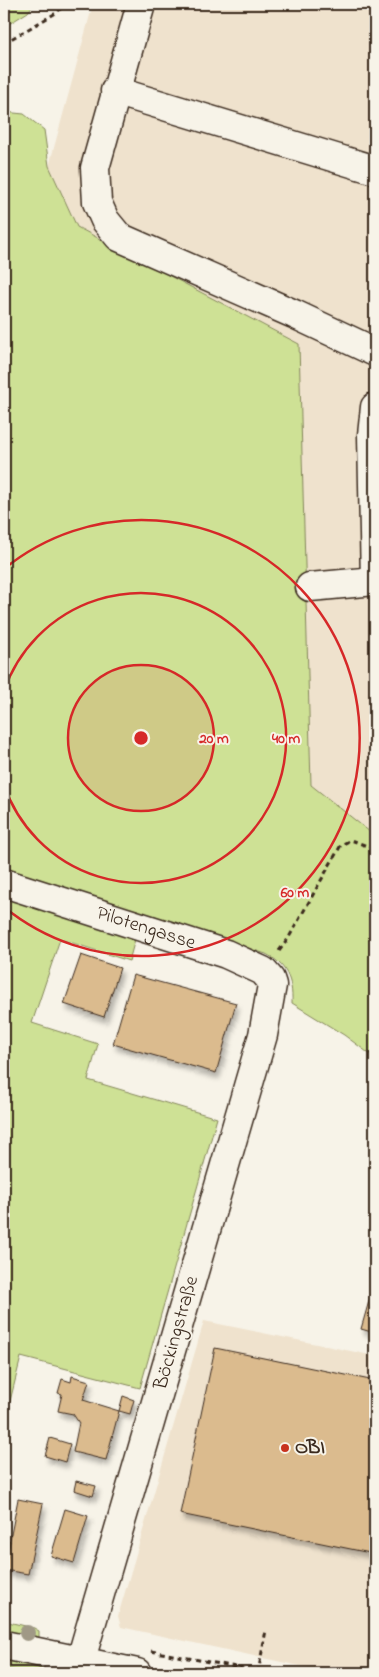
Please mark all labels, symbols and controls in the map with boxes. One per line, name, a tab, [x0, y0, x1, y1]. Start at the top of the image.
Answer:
text: 20 m	[198, 728, 229, 750]
text: 40 m	[271, 728, 300, 750]
centre of rings	[132, 729, 150, 747]
text: 60 m	[280, 882, 310, 904]
street label: Pilotengasse	[93, 899, 199, 958]
street label: Böckingstraße	[147, 1273, 208, 1395]
place label: OBI	[295, 1434, 325, 1463]
marker: OBI	[279, 1442, 291, 1454]

